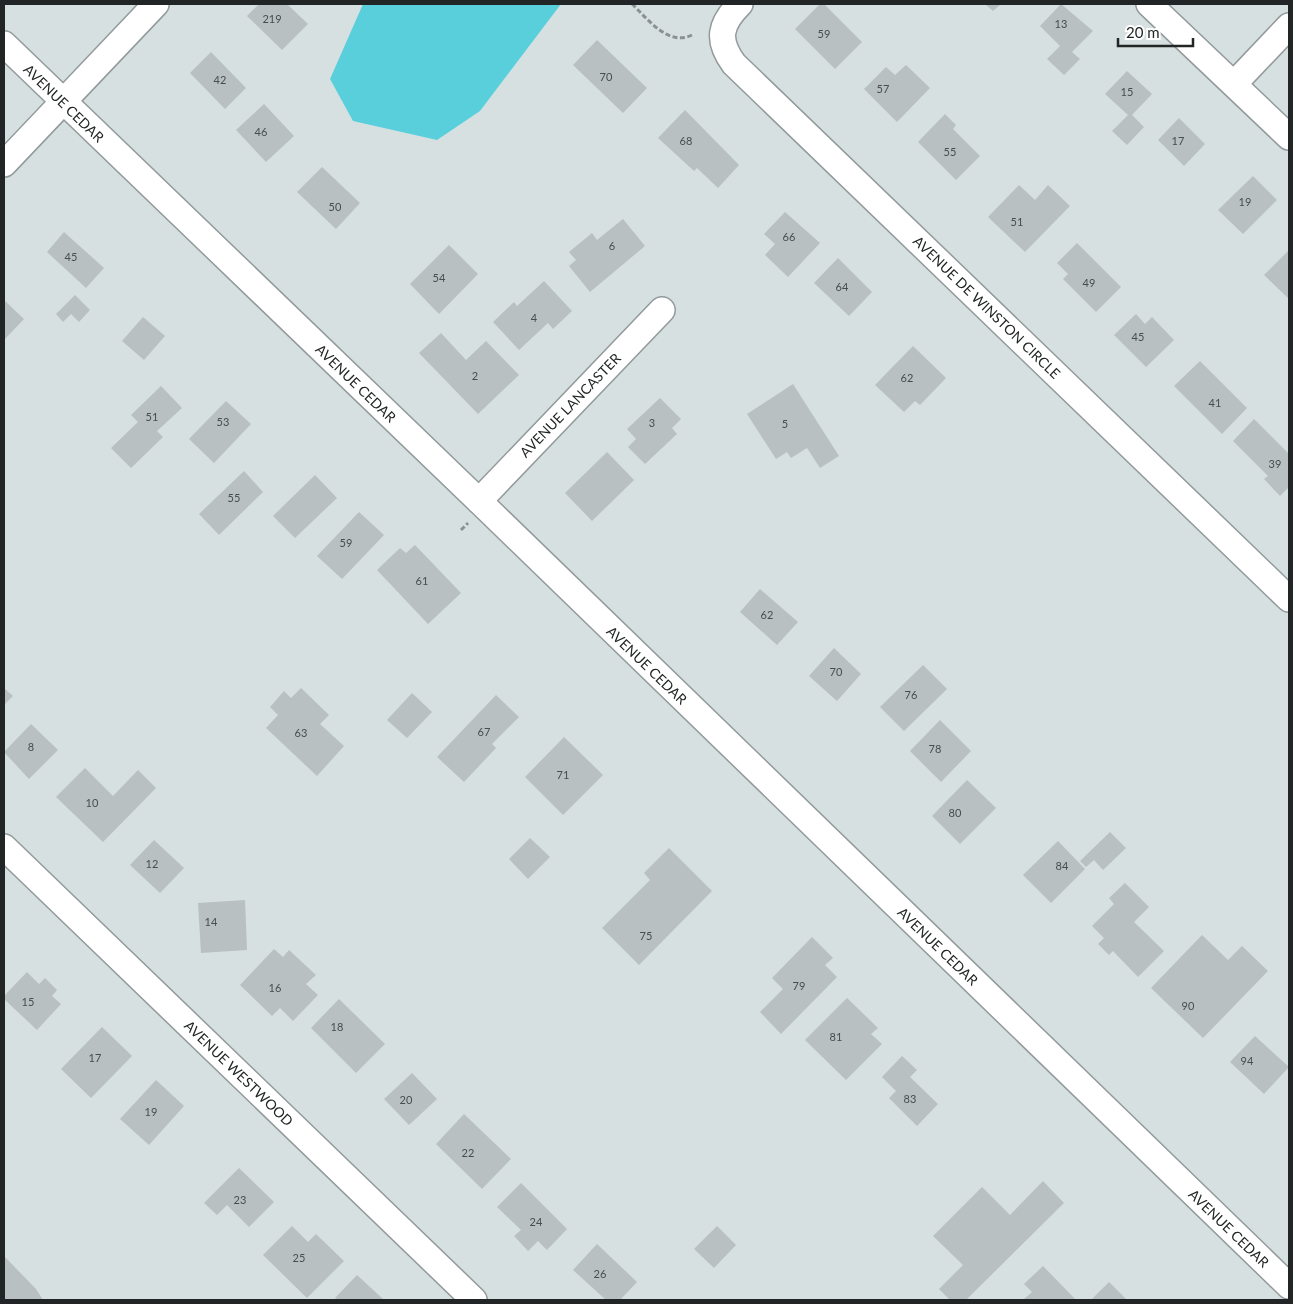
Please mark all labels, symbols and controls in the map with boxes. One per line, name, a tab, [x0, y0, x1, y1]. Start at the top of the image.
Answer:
house number: 219	[262, 12, 282, 25]
scale bar	[1118, 15, 1193, 47]
house number: 13	[1055, 17, 1067, 30]
text: 20 m	[1126, 23, 1160, 41]
house number: 59	[818, 27, 830, 40]
street label: AVENUE CEDAR	[20, 60, 108, 146]
house number: 70	[600, 70, 613, 83]
house number: 42	[214, 73, 226, 86]
house number: 57	[877, 82, 889, 95]
house number: 15	[1121, 85, 1133, 98]
house number: 46	[255, 125, 267, 138]
house number: 68	[680, 134, 692, 147]
house number: 17	[1172, 134, 1184, 147]
house number: 55	[944, 145, 956, 158]
house number: 19	[1239, 195, 1251, 208]
house number: 50	[329, 200, 342, 213]
house number: 51	[1011, 215, 1023, 228]
house number: 66	[783, 230, 795, 243]
street label: AVENUE DE WINSTON CIRCLE	[910, 232, 1064, 382]
house number: 6	[609, 239, 615, 252]
house number: 45	[65, 250, 77, 263]
house number: 54	[433, 271, 446, 284]
house number: 49	[1083, 276, 1095, 289]
house number: 64	[836, 280, 849, 293]
house number: 4	[531, 311, 538, 324]
house number: 45	[1132, 330, 1144, 343]
street label: AVENUE CEDAR	[312, 340, 400, 426]
street label: AVENUE LANCASTER	[516, 349, 624, 460]
house number: 2	[472, 369, 478, 382]
house number: 62	[901, 371, 913, 384]
house number: 41	[1209, 396, 1221, 409]
house number: 51	[146, 410, 158, 423]
house number: 53	[217, 415, 229, 428]
house number: 3	[649, 416, 655, 429]
house number: 5	[782, 417, 788, 430]
house number: 39	[1269, 457, 1281, 470]
house number: 55	[228, 491, 240, 504]
house number: 59	[340, 536, 352, 549]
house number: 61	[416, 574, 428, 587]
house number: 62	[761, 608, 773, 621]
street label: AVENUE CEDAR	[603, 622, 691, 708]
house number: 70	[830, 665, 843, 678]
house number: 76	[905, 688, 917, 701]
house number: 67	[478, 725, 490, 738]
house number: 63	[295, 726, 307, 739]
house number: 8	[28, 740, 34, 753]
house number: 78	[929, 742, 941, 755]
house number: 71	[557, 768, 569, 781]
house number: 10	[86, 796, 99, 809]
house number: 80	[949, 806, 962, 819]
house number: 12	[146, 857, 158, 870]
house number: 84	[1056, 859, 1069, 872]
street label: AVENUE CEDAR	[894, 903, 982, 989]
house number: 14	[205, 915, 218, 928]
house number: 75	[640, 929, 652, 942]
house number: 79	[793, 979, 805, 992]
house number: 16	[269, 981, 281, 994]
house number: 15	[22, 995, 34, 1008]
house number: 90	[1182, 999, 1195, 1012]
street label: AVENUE WESTWOOD	[181, 1017, 297, 1129]
house number: 18	[331, 1020, 343, 1033]
house number: 81	[830, 1030, 842, 1043]
house number: 17	[89, 1051, 101, 1064]
house number: 94	[1241, 1054, 1254, 1067]
house number: 83	[904, 1092, 916, 1105]
house number: 20	[400, 1093, 413, 1106]
house number: 19	[145, 1105, 157, 1118]
house number: 22	[462, 1146, 474, 1159]
street label: AVENUE CEDAR	[1185, 1185, 1273, 1271]
house number: 23	[234, 1193, 246, 1206]
house number: 24	[530, 1215, 543, 1228]
house number: 25	[293, 1251, 305, 1264]
house number: 26	[594, 1267, 606, 1280]

